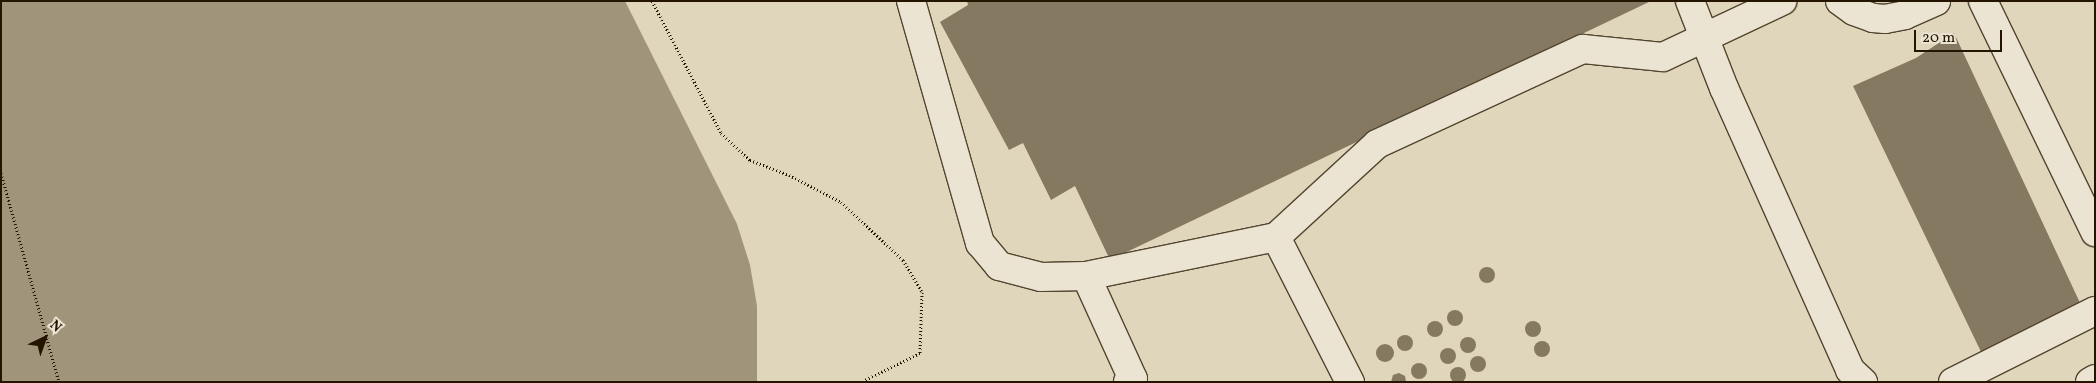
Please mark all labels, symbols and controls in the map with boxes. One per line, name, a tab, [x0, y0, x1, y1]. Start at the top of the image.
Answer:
scale bar	[1916, 20, 2004, 52]
text: 20 m	[1922, 28, 1955, 49]
north arrow	[20, 313, 70, 363]
text: N	[45, 316, 66, 337]

